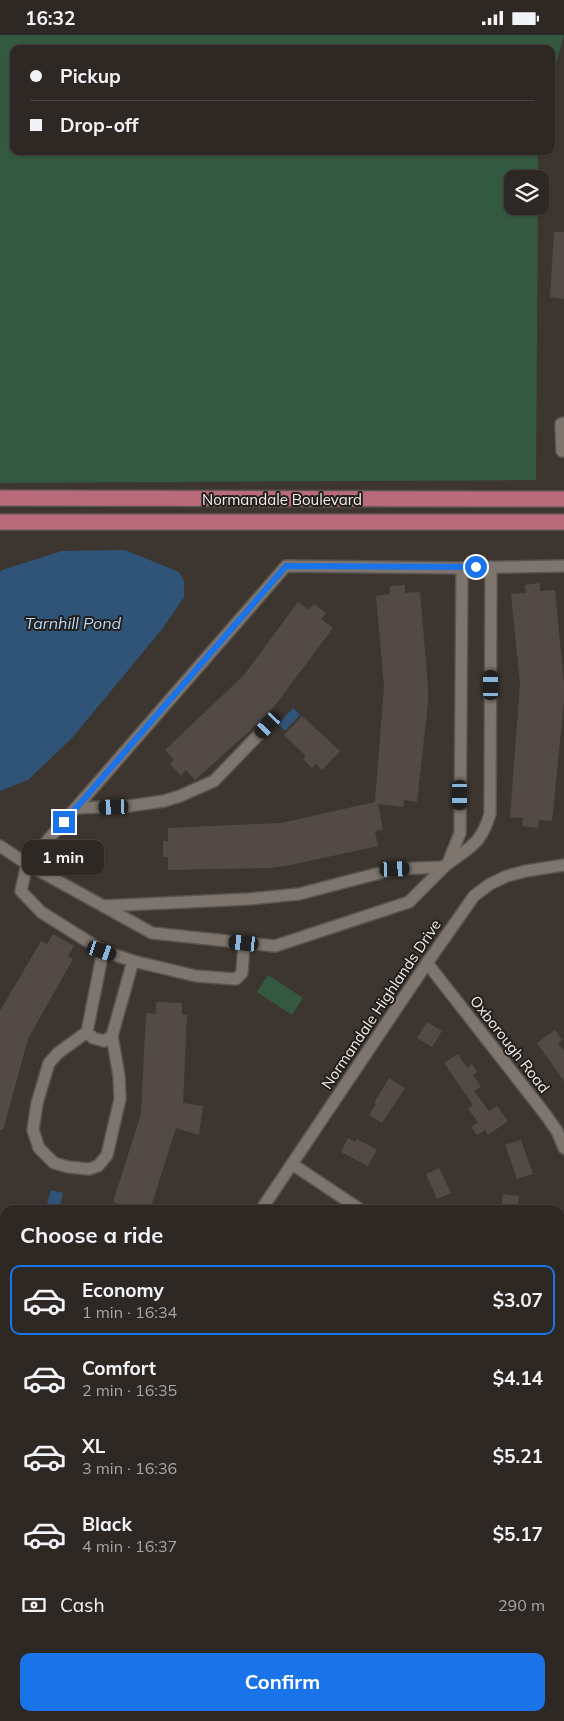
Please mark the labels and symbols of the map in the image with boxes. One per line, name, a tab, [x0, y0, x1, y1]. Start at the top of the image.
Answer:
street label: Normandale Boulevard	[202, 490, 362, 509]
route start	[465, 556, 487, 578]
water label: Tarnhill Pond	[25, 613, 122, 633]
car	[483, 670, 498, 700]
car	[252, 709, 283, 741]
car	[452, 780, 467, 810]
car	[98, 799, 129, 815]
route end	[53, 811, 75, 833]
callout: 1 min	[23, 839, 105, 875]
car	[379, 861, 410, 877]
street label: Normandale Highlands Drive	[317, 916, 445, 1092]
car	[228, 934, 259, 952]
car	[85, 939, 118, 963]
street label: Oxborough Road	[466, 992, 554, 1096]

